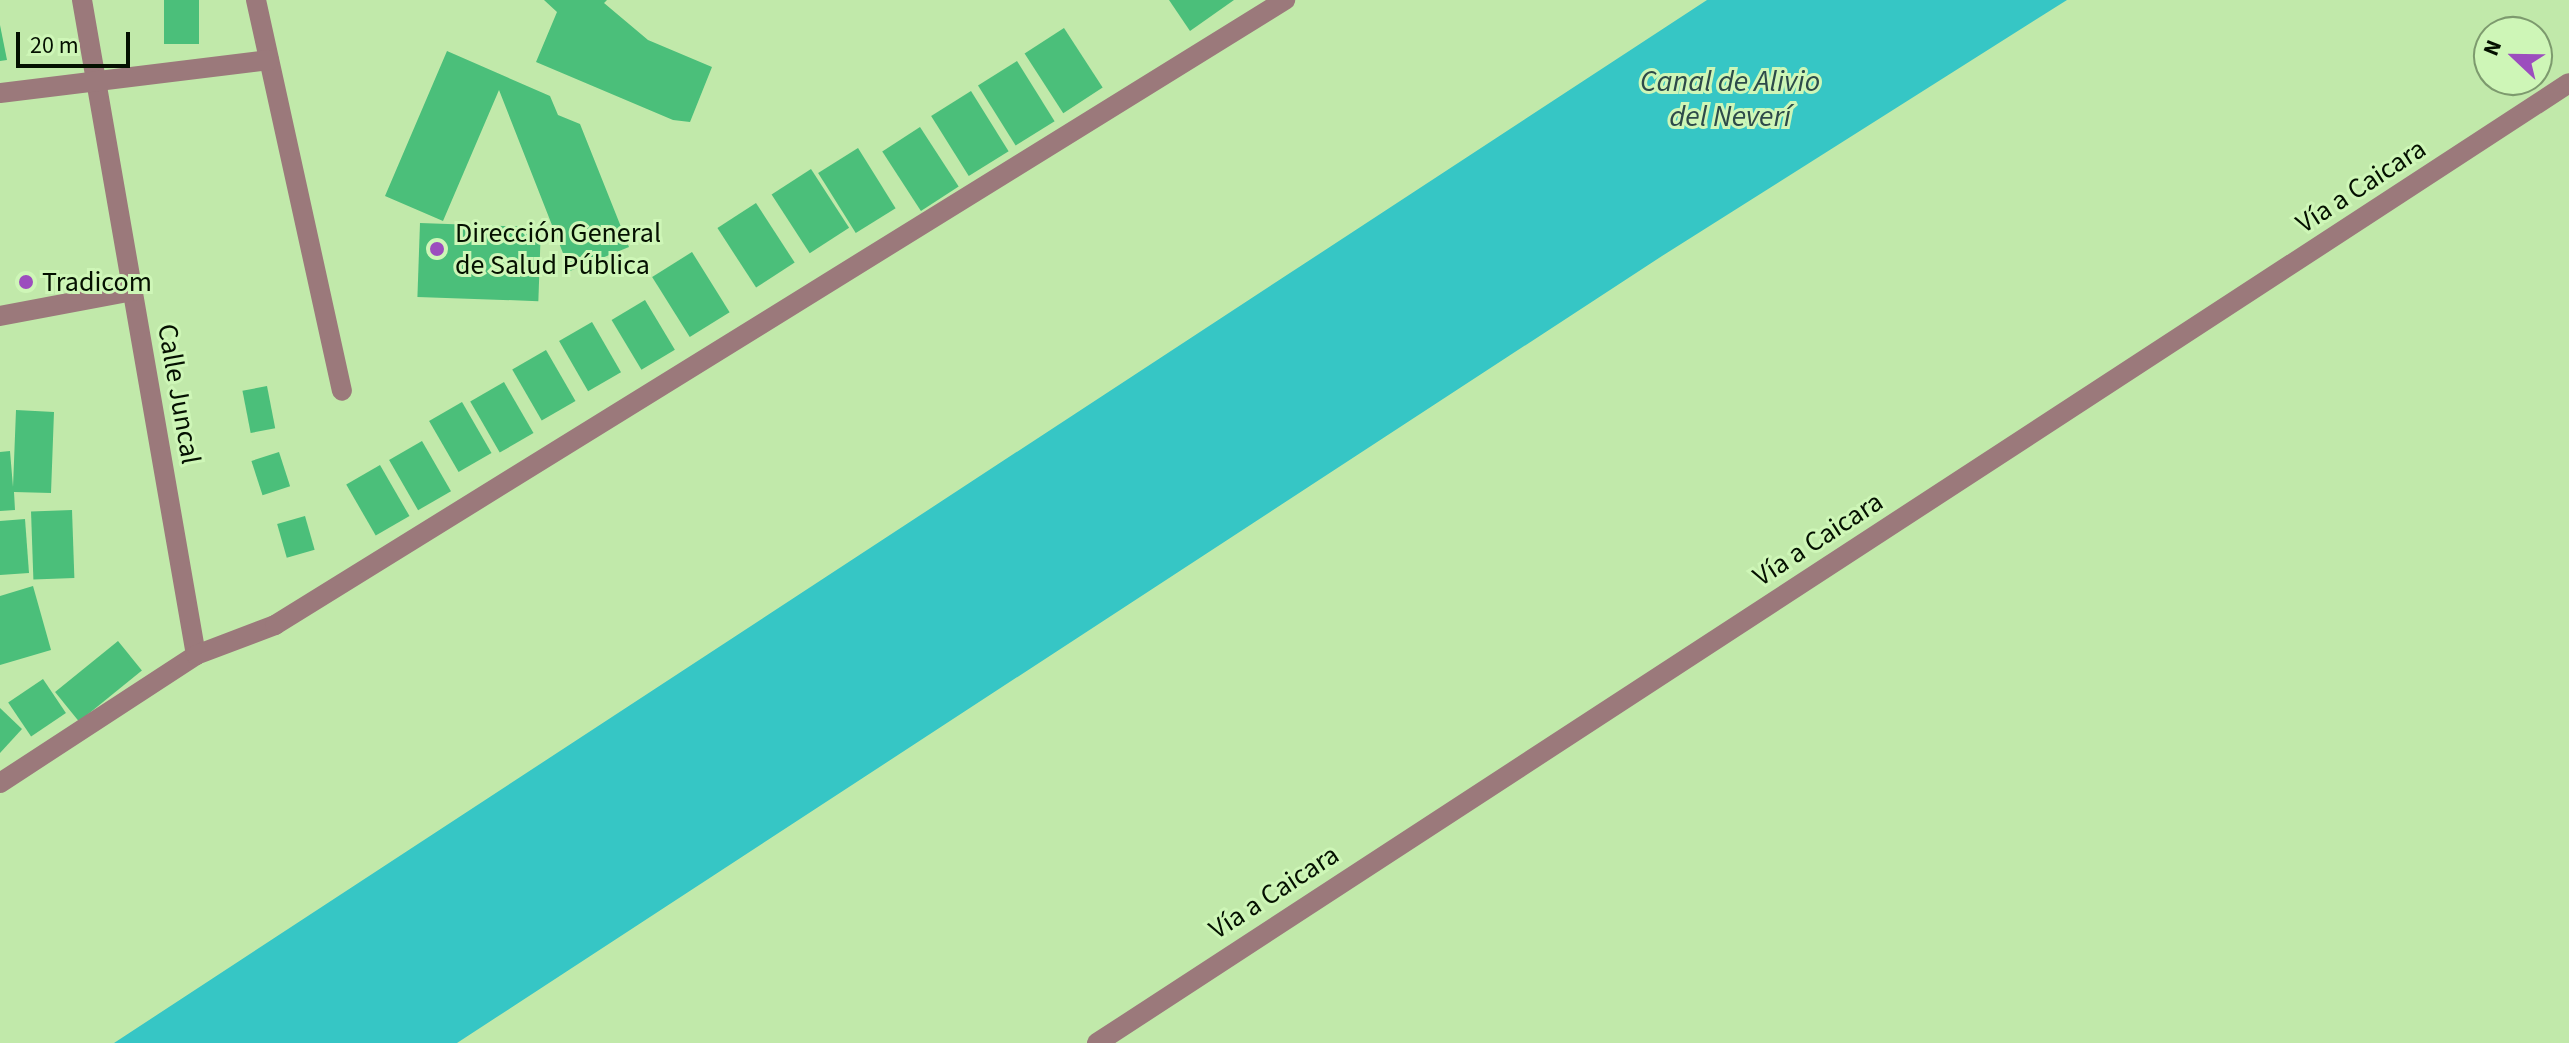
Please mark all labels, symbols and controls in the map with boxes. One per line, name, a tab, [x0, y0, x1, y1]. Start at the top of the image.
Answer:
scale bar	[20, 16, 134, 66]
north arrow	[2473, 16, 2553, 96]
text: 20 m	[30, 28, 79, 63]
text: N	[2475, 35, 2510, 61]
water label: Canal de Alivio del Neverí	[1640, 64, 1820, 134]
street label: Vía a Caicara	[2290, 132, 2432, 240]
place label: Dirección General de Salud Pública	[455, 216, 661, 282]
marker: Dirección General de Salud Pública	[426, 238, 448, 260]
place label: Tradicom	[42, 265, 152, 299]
marker: Tradicom	[17, 273, 35, 291]
street label: Calle Juncal	[150, 321, 208, 467]
street label: Vía a Caicara	[1747, 485, 1889, 593]
street label: Vía a Caicara	[1203, 838, 1345, 946]

